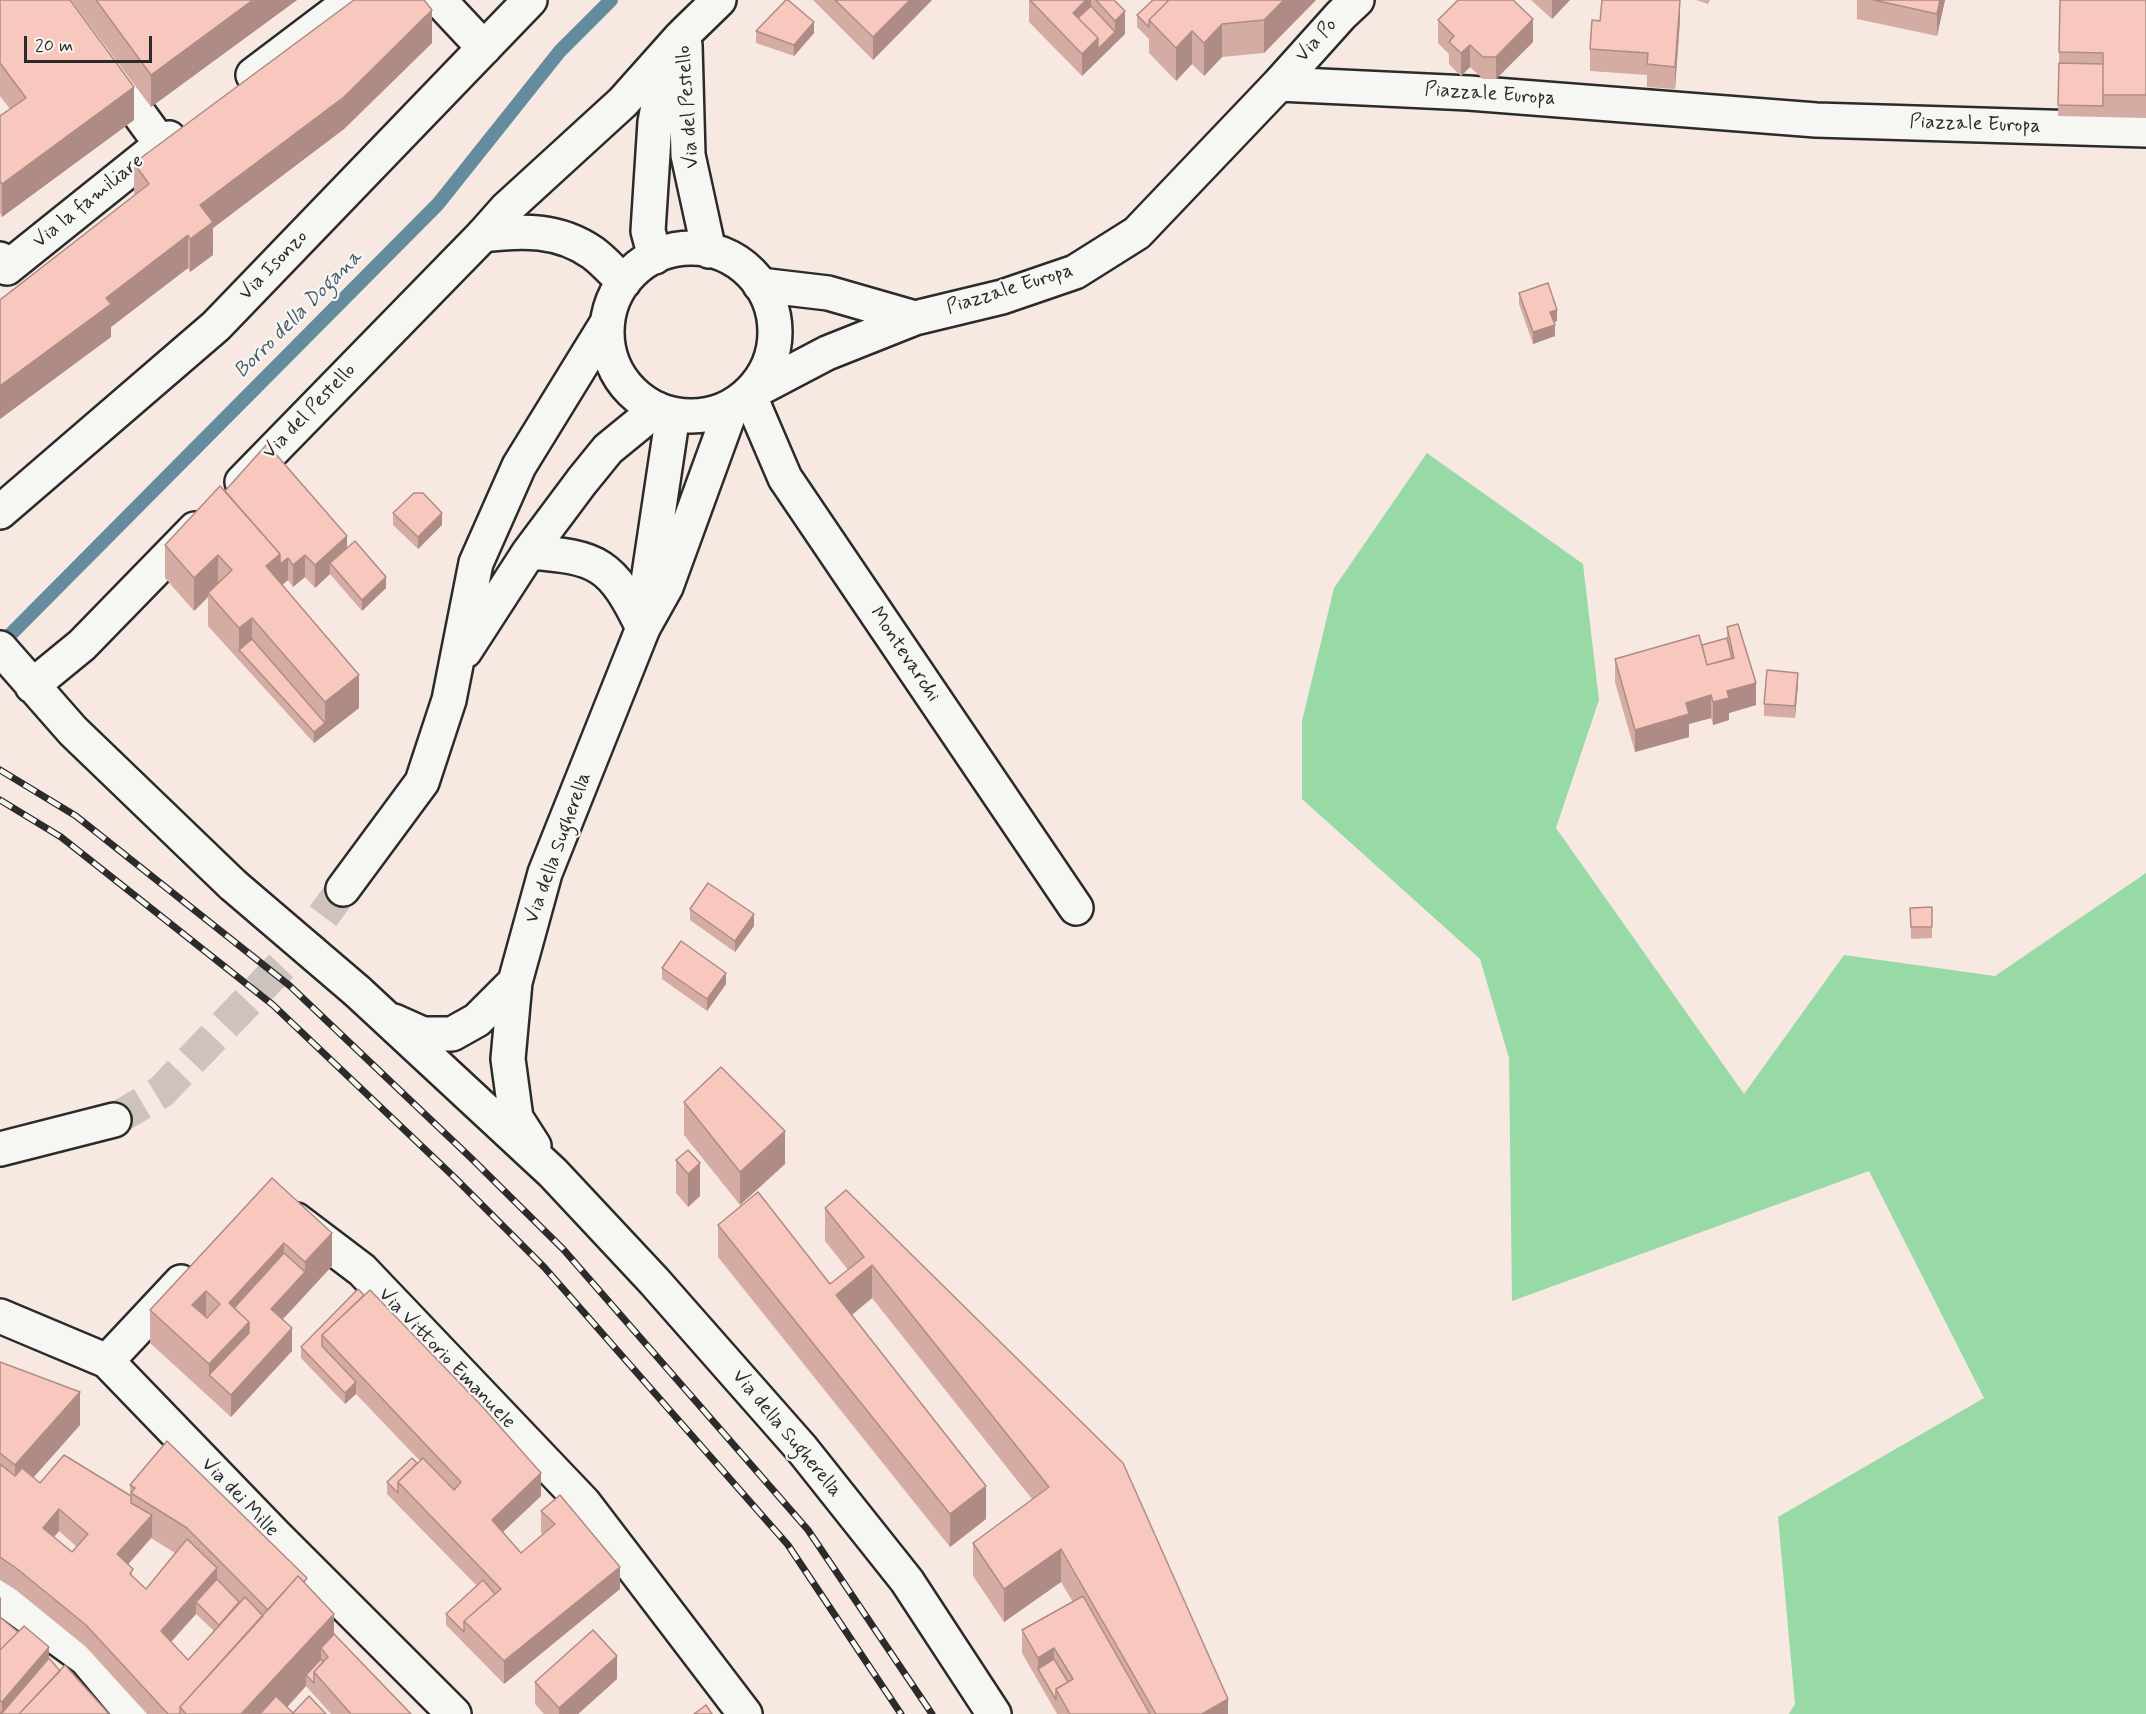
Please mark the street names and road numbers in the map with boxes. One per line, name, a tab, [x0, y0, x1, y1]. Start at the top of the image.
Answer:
street label: Via Po	[1291, 14, 1343, 68]
street label: Via del Pestello	[673, 45, 705, 169]
street label: Piazzale Europa	[1424, 78, 1556, 112]
street label: Piazzale Europa	[1909, 111, 2041, 139]
street label: Via la familiare	[29, 150, 149, 254]
street label: Via Isonzo	[235, 226, 313, 306]
street label: Piazzale Europa	[944, 259, 1076, 321]
street label: Via del Pestello	[258, 359, 362, 465]
street label: Montevarchi	[863, 603, 945, 707]
street label: Via della Sugherella	[521, 769, 597, 927]
street label: Via Vittorio Emanuele	[372, 1283, 520, 1435]
street label: Via della Sugherella	[726, 1365, 846, 1503]
street label: Via dei Mille	[195, 1453, 283, 1543]

